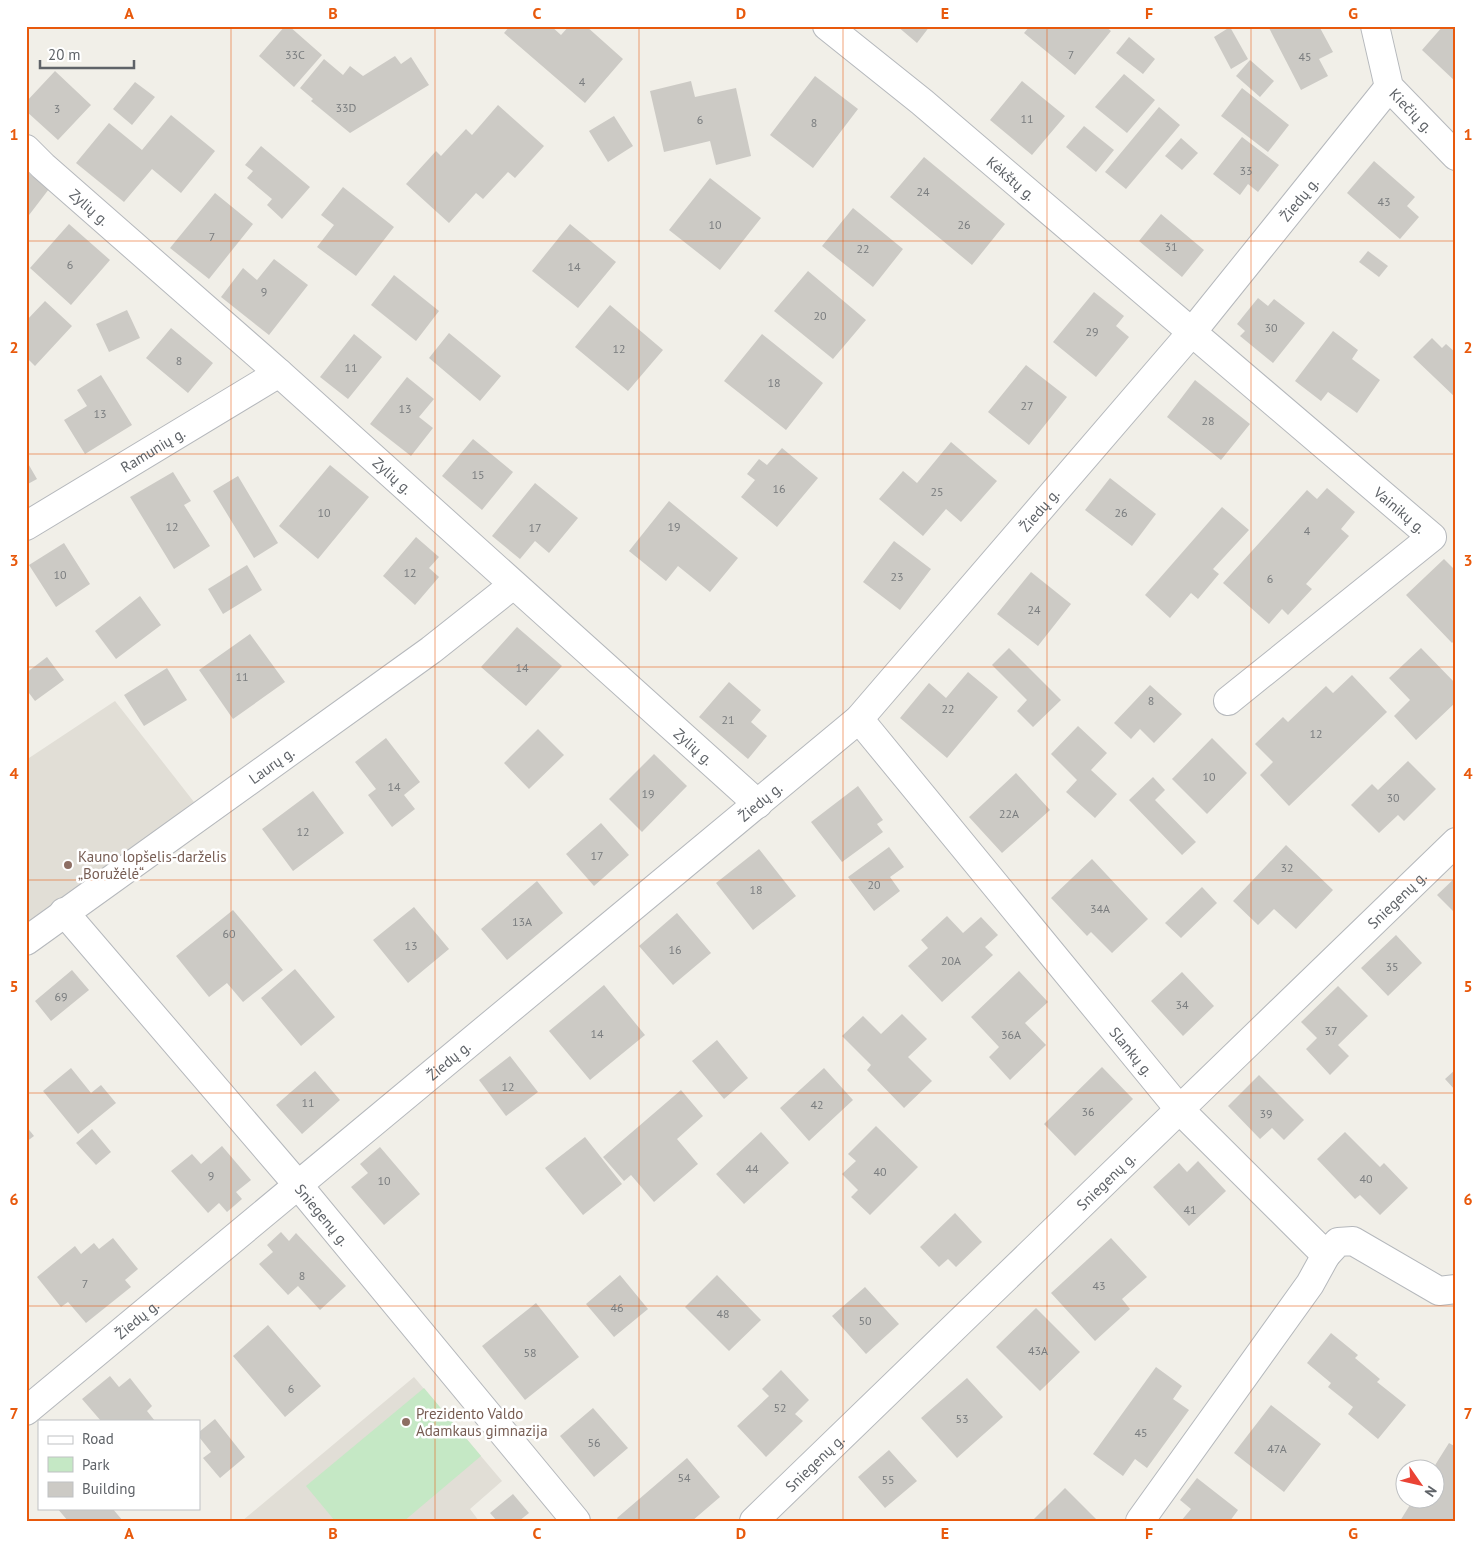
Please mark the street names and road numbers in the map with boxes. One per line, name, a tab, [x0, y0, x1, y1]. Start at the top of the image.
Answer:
street label: Kiečių g.	[1386, 84, 1437, 137]
street label: Kėkštų g.	[983, 152, 1040, 204]
street label: Žiedų g.	[1275, 173, 1322, 225]
street label: Zylių g.	[66, 184, 113, 229]
street label: Ramunių g.	[117, 423, 188, 476]
street label: Zylių g.	[369, 453, 416, 498]
street label: Vainikų g.	[1370, 482, 1430, 537]
street label: Žiedų g.	[1015, 484, 1063, 535]
street label: Zylių g.	[670, 724, 717, 769]
street label: Laurų g.	[245, 742, 298, 788]
street label: Žiedų g.	[734, 778, 786, 825]
street label: Sniegenų g.	[1363, 867, 1430, 932]
street label: Slankų g.	[1106, 1023, 1158, 1080]
street label: Žiedų g.	[422, 1036, 474, 1084]
street label: Sniegenų g.	[1072, 1148, 1139, 1214]
street label: Sniegenų g.	[291, 1180, 354, 1250]
street label: Žiedų g.	[111, 1295, 163, 1343]
street label: Sniegenų g.	[781, 1430, 848, 1495]

